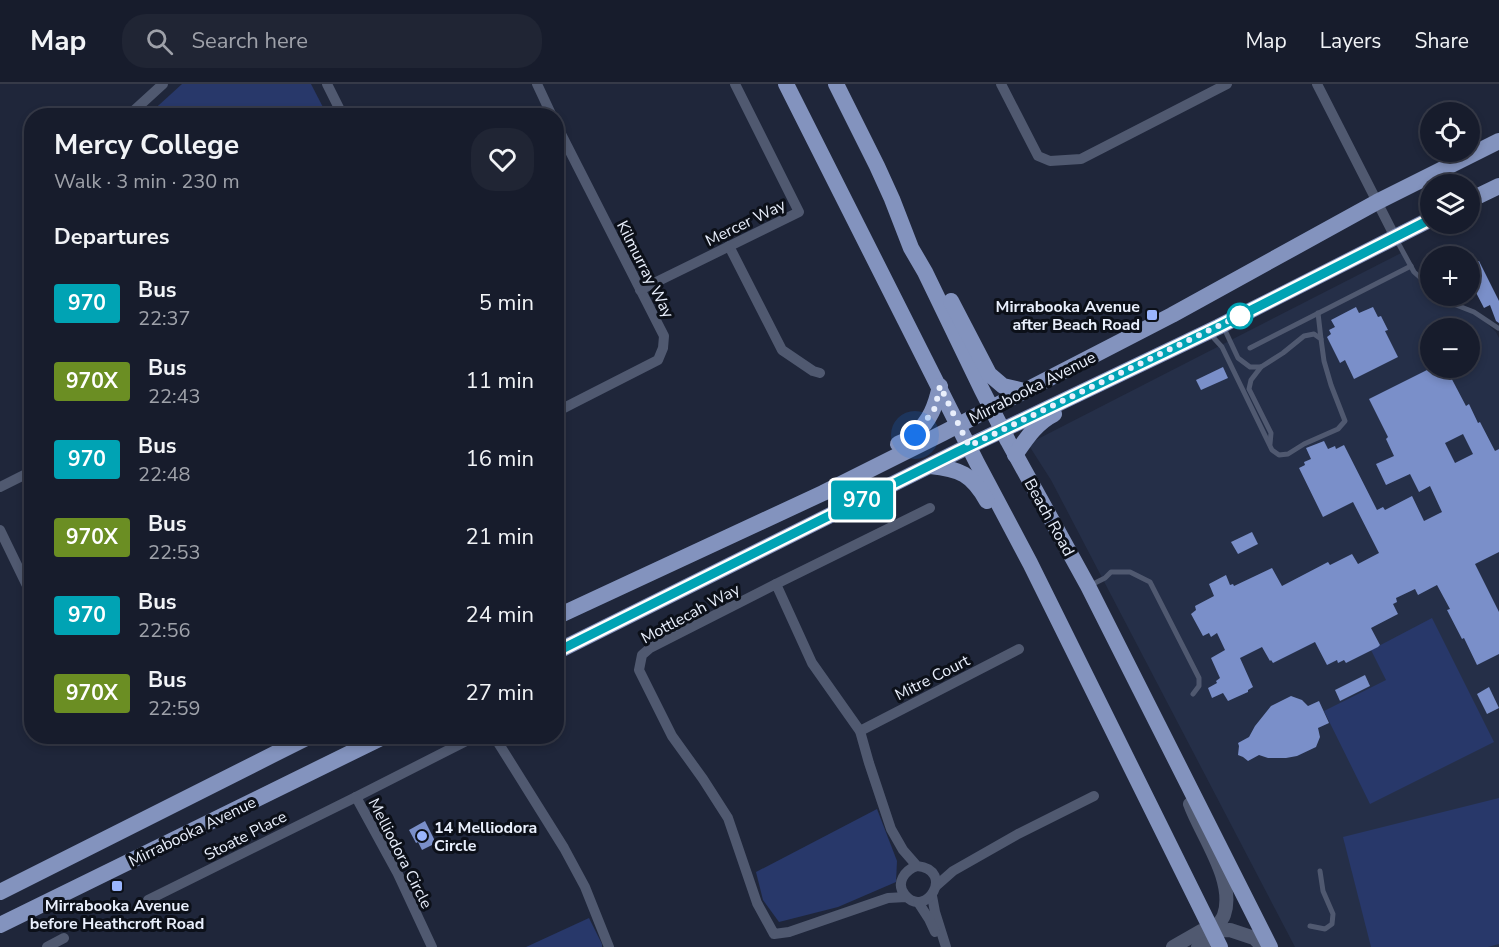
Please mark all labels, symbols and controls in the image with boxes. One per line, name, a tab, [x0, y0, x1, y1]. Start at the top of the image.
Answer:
search box	[122, 14, 542, 68]
text: Map	[30, 22, 86, 60]
icon: search	[143, 25, 176, 58]
text: Search here	[191, 26, 308, 56]
text: Map	[1245, 27, 1287, 55]
text: Layers	[1320, 27, 1381, 55]
text: Share	[1414, 27, 1469, 55]
map controls	[1420, 102, 1480, 378]
button: locate	[1420, 102, 1480, 162]
text: Mercy College	[54, 126, 239, 164]
button: heart	[471, 128, 534, 191]
text: Walk · 3 min · 230 m	[54, 168, 240, 195]
button: layers	[1420, 174, 1480, 234]
street label: Mercer Way	[702, 194, 790, 252]
street label: Kilmurray Way	[611, 217, 679, 323]
text: Departures	[54, 222, 169, 252]
button: +	[1420, 246, 1480, 306]
text: Bus	[138, 275, 177, 305]
text: 5 min	[479, 288, 534, 318]
text: 970	[68, 289, 106, 317]
place label: Mirrabooka Avenue after Beach Road	[996, 296, 1140, 336]
unlabelled marker	[1227, 303, 1253, 329]
text: 22:37	[138, 305, 191, 332]
marker: Mirrabooka Avenue after Beach Road	[1145, 308, 1159, 322]
button: −	[1420, 318, 1480, 378]
street label: Mirrabooka Avenue	[965, 346, 1100, 429]
text: Bus	[148, 353, 187, 383]
text: 11 min	[466, 366, 534, 396]
text: 970X	[66, 367, 118, 395]
text: 22:43	[148, 383, 200, 410]
your location	[900, 420, 930, 450]
text: Bus	[138, 431, 177, 461]
text: 16 min	[466, 444, 534, 474]
text: 970	[68, 445, 106, 473]
text: 22:48	[138, 461, 191, 488]
street label: Beach Road	[1019, 475, 1080, 560]
line badge: 970	[828, 480, 896, 520]
text: 970	[843, 486, 881, 514]
text: Bus	[148, 509, 187, 539]
text: 21 min	[466, 522, 534, 552]
text: 970X	[66, 523, 118, 551]
text: 22:53	[148, 539, 200, 566]
street label: Mottlecah Way	[637, 578, 744, 649]
text: Bus	[138, 587, 177, 617]
text: 24 min	[466, 600, 534, 630]
text: 970	[68, 601, 106, 629]
text: 22:56	[138, 617, 191, 644]
street label: Mitre Court	[891, 650, 974, 706]
text: Bus	[148, 665, 187, 695]
text: 27 min	[466, 678, 534, 708]
text: 970X	[66, 679, 118, 707]
text: 22:59	[148, 695, 200, 722]
street label: Mirrabooka Avenue	[125, 791, 260, 872]
street label: Melliodora Circle	[363, 794, 437, 913]
street label: Stoate Place	[200, 806, 291, 866]
place label: 14 Melliodora Circle	[434, 817, 537, 857]
marker: 14 Melliodora Circle	[415, 829, 429, 843]
marker: Mirrabooka Avenue before Heathcroft Road	[110, 879, 124, 893]
place label: Mirrabooka Avenue before Heathcroft Road	[30, 895, 204, 935]

